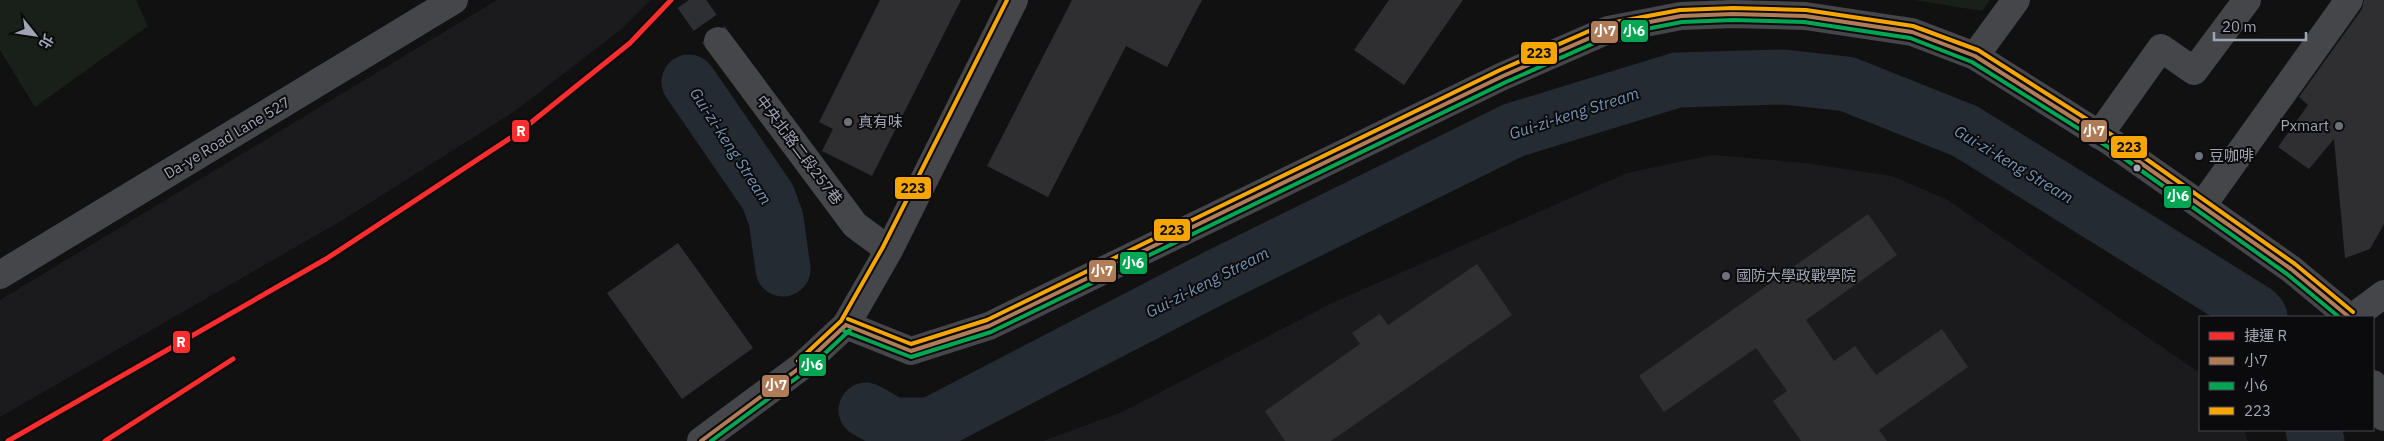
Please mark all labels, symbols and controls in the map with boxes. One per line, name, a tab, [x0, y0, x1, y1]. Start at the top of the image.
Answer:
north arrow	[10, 10, 60, 60]
scale bar	[2214, 10, 2306, 42]
text: 20 m	[2222, 17, 2257, 36]
line badge: 小6	[1620, 19, 1649, 43]
line badge: 小7	[1590, 20, 1619, 44]
text: 小7	[1594, 22, 1616, 40]
text: 小6	[1623, 22, 1645, 40]
text: 北	[35, 31, 58, 52]
line badge: 223	[1520, 41, 1558, 65]
text: 223	[1526, 44, 1552, 62]
water label: Gui-zi-keng Stream	[1507, 83, 1641, 143]
water label: Gui-zi-keng Stream	[686, 84, 776, 208]
street label: 中央北路二段257巷	[752, 91, 847, 208]
street label: Da-ye Road Lane 527	[160, 92, 293, 183]
place label: 真有味	[858, 112, 903, 131]
marker: 真有味	[842, 116, 854, 128]
place label: Pxmart	[2281, 116, 2329, 135]
line badge: R	[511, 119, 530, 143]
line badge: 小7	[2080, 119, 2108, 143]
marker: Pxmart	[2333, 120, 2345, 132]
water label: Gui-zi-keng Stream	[1951, 121, 2077, 207]
text: R	[516, 122, 526, 140]
text: 小7	[2083, 122, 2105, 140]
line badge: 223	[2110, 135, 2148, 159]
text: 223	[2116, 138, 2142, 156]
place label: 豆咖啡	[2209, 146, 2254, 165]
marker: 豆咖啡	[2193, 150, 2205, 162]
unlabelled marker	[2132, 163, 2142, 173]
line badge: 223	[894, 176, 932, 200]
text: 223	[900, 179, 926, 197]
line badge: 小6	[2163, 185, 2192, 209]
text: 小6	[2167, 187, 2189, 205]
line badge: 223	[1153, 218, 1191, 242]
text: 223	[1159, 221, 1185, 239]
water label: Gui-zi-keng Stream	[1142, 242, 1272, 322]
line badge: 小6	[1119, 251, 1148, 275]
text: 小6	[1122, 254, 1144, 272]
line badge: 小7	[1088, 259, 1117, 283]
text: 小7	[1091, 262, 1113, 280]
place label: 國防大學政戰學院	[1736, 266, 1856, 285]
marker: 國防大學政戰學院	[1720, 270, 1732, 282]
legend	[2199, 316, 2374, 431]
text: 捷運 R	[2244, 326, 2287, 345]
line badge: R	[172, 330, 191, 354]
text: R	[176, 333, 186, 351]
text: 小7	[2244, 351, 2268, 370]
line badge: 小6	[798, 353, 827, 377]
text: 小6	[801, 356, 823, 374]
line badge: 小7	[761, 374, 790, 398]
text: 小7	[765, 376, 787, 394]
text: 小6	[2244, 376, 2268, 395]
text: 223	[2244, 401, 2271, 420]

